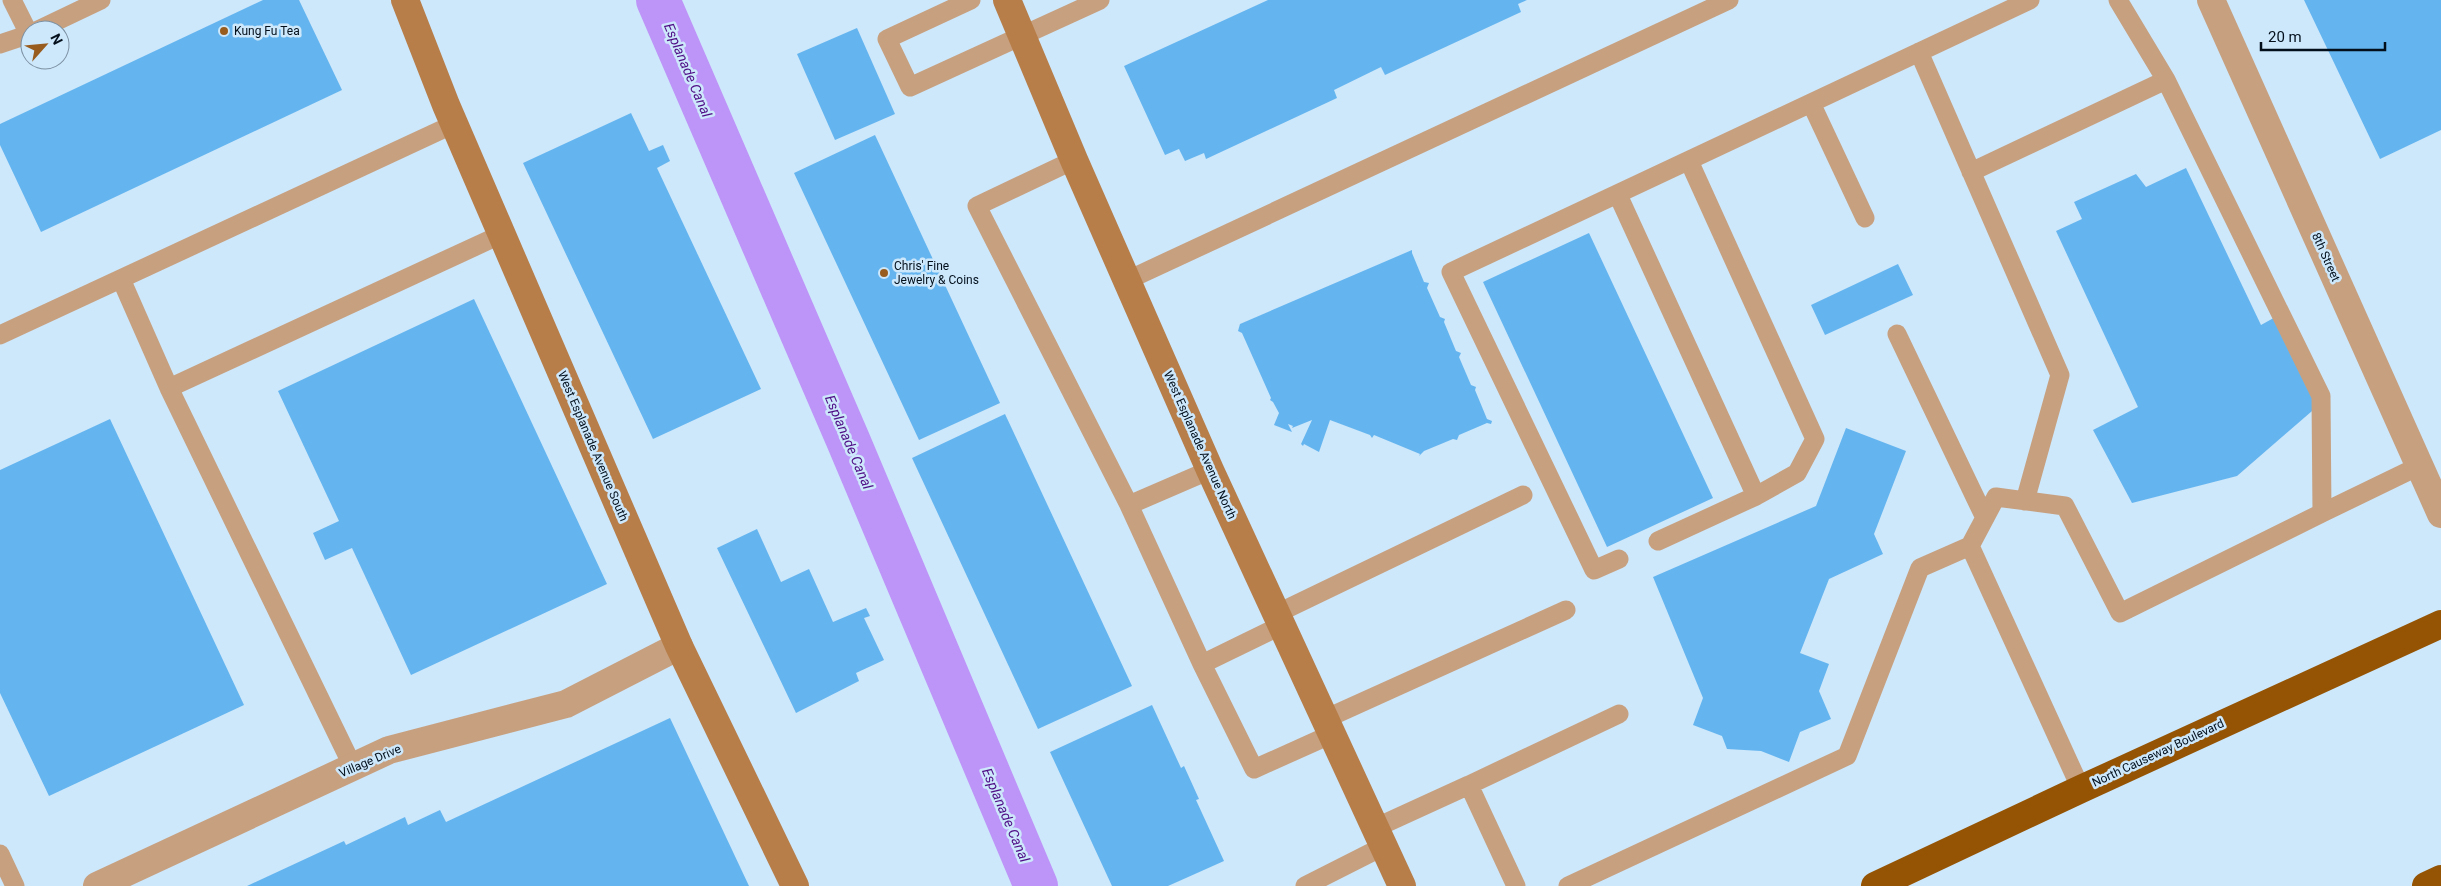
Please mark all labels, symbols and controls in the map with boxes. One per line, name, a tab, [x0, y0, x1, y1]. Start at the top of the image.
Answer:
north arrow	[20, 20, 70, 70]
scale bar	[2261, 20, 2385, 52]
water label: Esplanade Canal	[661, 21, 715, 120]
place label: Kung Fu Tea	[234, 24, 300, 38]
marker: Kung Fu Tea	[218, 25, 230, 37]
text: 20 m	[2268, 28, 2302, 46]
text: N	[47, 31, 66, 47]
street label: 8th Street	[2309, 230, 2343, 284]
place label: Chris' Fine Jewelry & Coins	[894, 259, 979, 287]
marker: Chris' Fine Jewelry & Coins	[878, 267, 890, 279]
street label: West Esplanade Avenue South	[555, 369, 631, 523]
street label: West Esplanade Avenue North	[1161, 369, 1239, 521]
water label: Esplanade Canal	[822, 393, 876, 492]
street label: North Causeway Boulevard	[2090, 716, 2226, 790]
street label: Village Drive	[337, 742, 403, 780]
water label: Esplanade Canal	[979, 766, 1033, 865]

